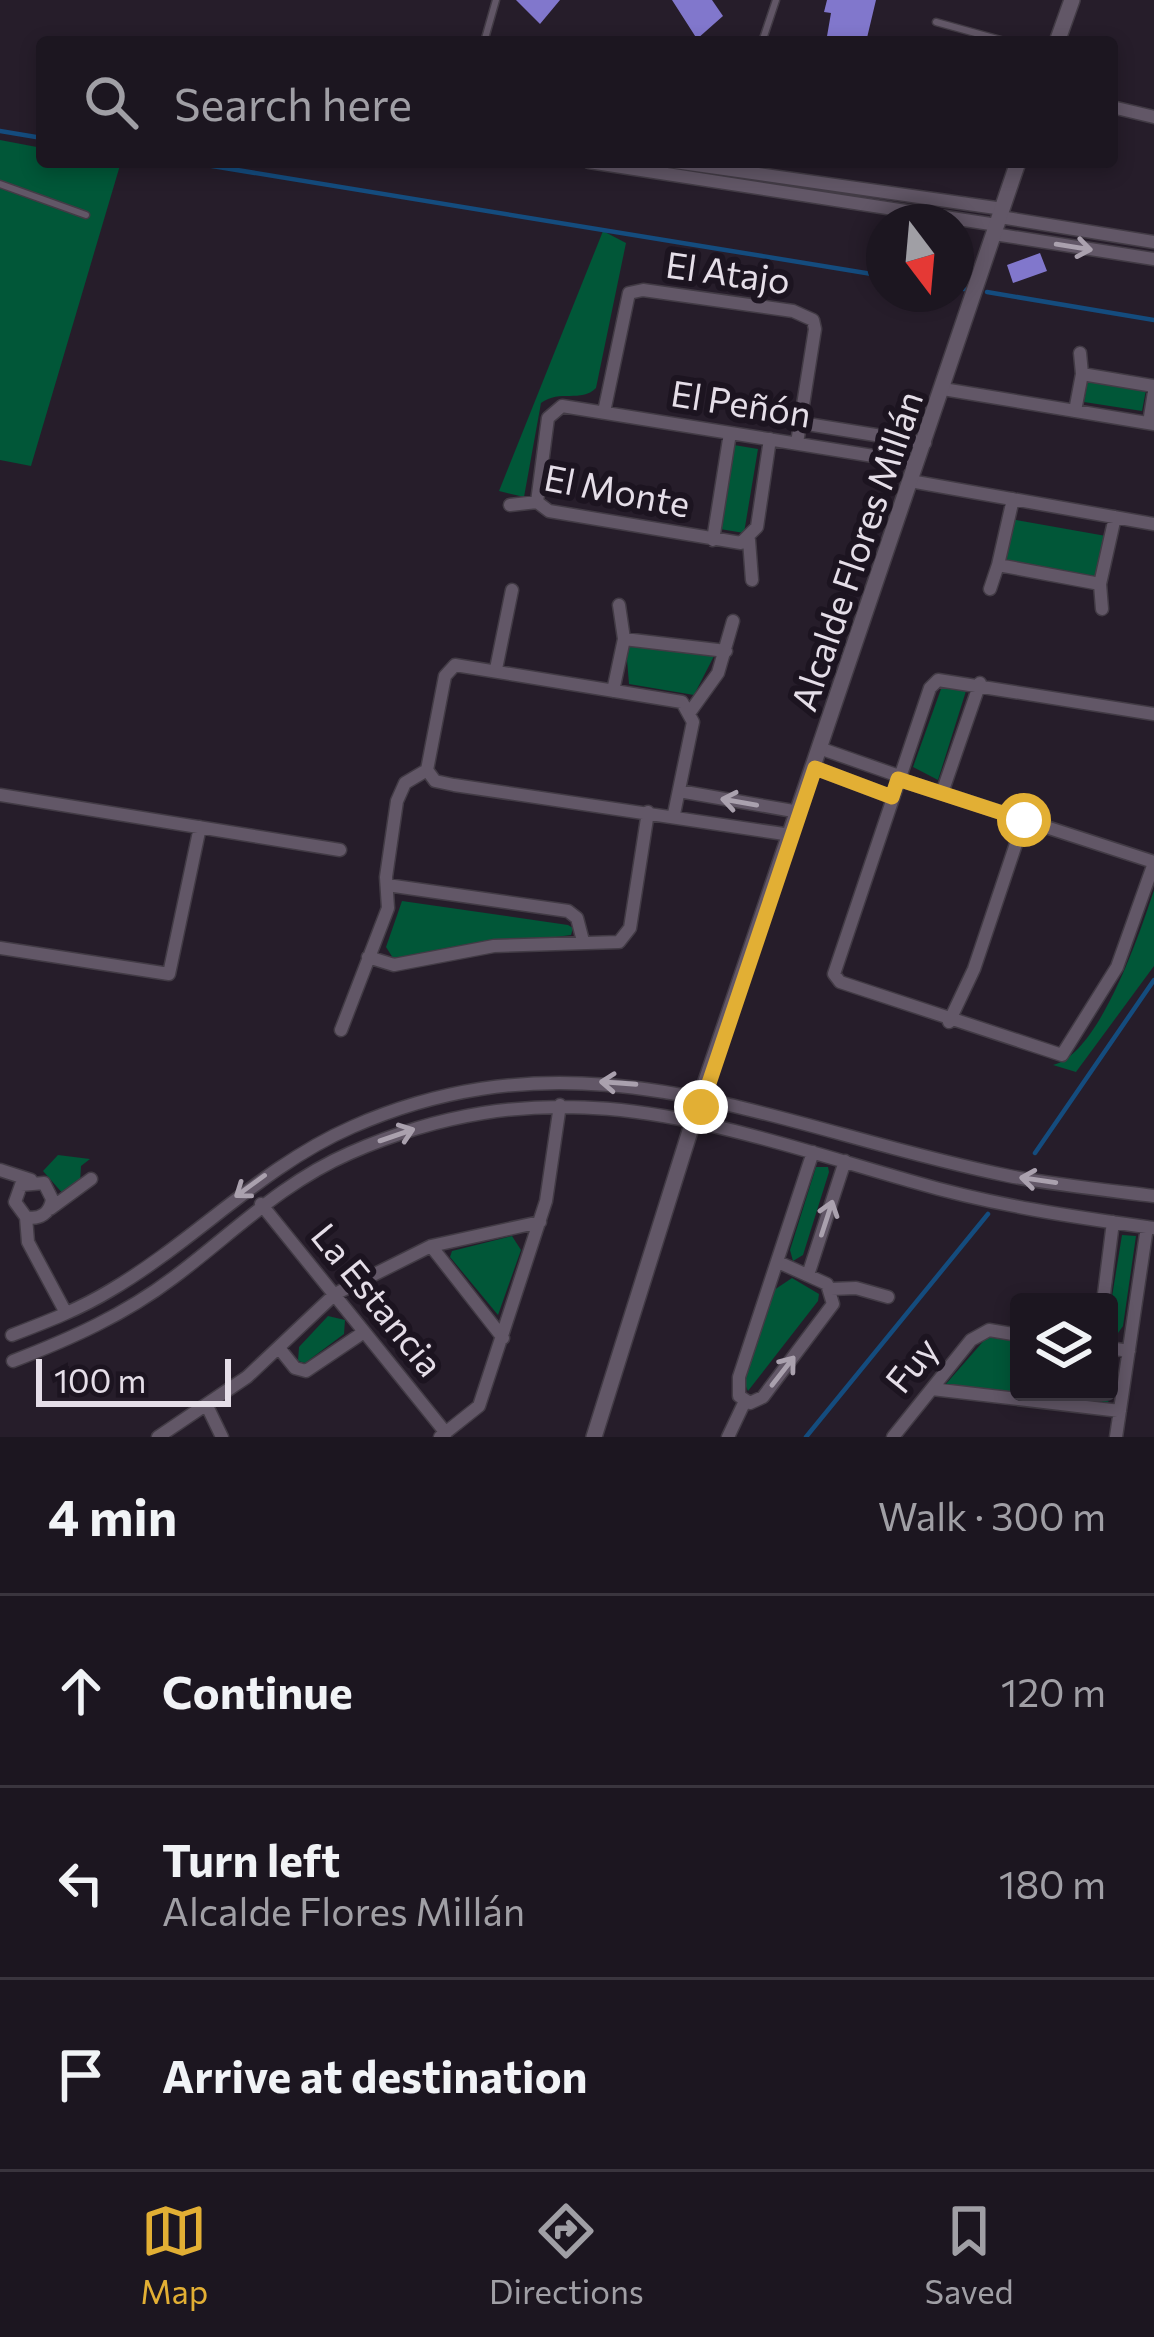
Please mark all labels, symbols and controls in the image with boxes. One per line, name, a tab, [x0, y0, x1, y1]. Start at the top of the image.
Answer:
search box	[36, 36, 1118, 168]
icon: search	[78, 69, 144, 135]
text: Search here	[174, 75, 412, 130]
north arrow	[866, 204, 974, 312]
one-way arrow	[1054, 236, 1093, 259]
street label: El Atajo	[663, 241, 793, 302]
street label: El Peñón	[668, 369, 814, 435]
street label: Alcalde Flores Millán	[780, 385, 930, 716]
street label: El Monte	[541, 453, 694, 525]
one-way arrow	[720, 789, 759, 812]
route start	[997, 793, 1051, 847]
one-way arrow	[599, 1072, 638, 1095]
route end	[674, 1080, 728, 1134]
one-way arrow	[378, 1123, 415, 1144]
one-way arrow	[1019, 1168, 1058, 1191]
one-way arrow	[234, 1172, 267, 1198]
one-way arrow	[817, 1200, 839, 1238]
street label: La Estancia	[304, 1213, 454, 1384]
map controls	[1010, 1293, 1118, 1401]
button: layers	[1010, 1293, 1118, 1401]
street label: Fuy	[875, 1327, 946, 1400]
scale bar	[36, 1353, 231, 1406]
one-way arrow	[769, 1355, 796, 1387]
text: 100 m	[54, 1359, 146, 1400]
text: 4 min	[48, 1484, 177, 1547]
text: Walk · 300 m	[878, 1491, 1106, 1539]
icon: ahead	[48, 1658, 114, 1724]
text: Continue	[162, 1663, 353, 1718]
text: 120 m	[1001, 1667, 1106, 1715]
text: Turn left	[162, 1831, 340, 1886]
icon: left	[48, 1850, 114, 1916]
text: 180 m	[999, 1859, 1106, 1907]
text: Alcalde Flores Millán	[162, 1886, 525, 1934]
icon: arrive	[48, 2042, 114, 2108]
text: Arrive at destination	[162, 2047, 588, 2102]
tab: Map	[140, 2198, 208, 2311]
tab: Directions	[489, 2198, 644, 2311]
tab: Saved	[925, 2198, 1014, 2311]

